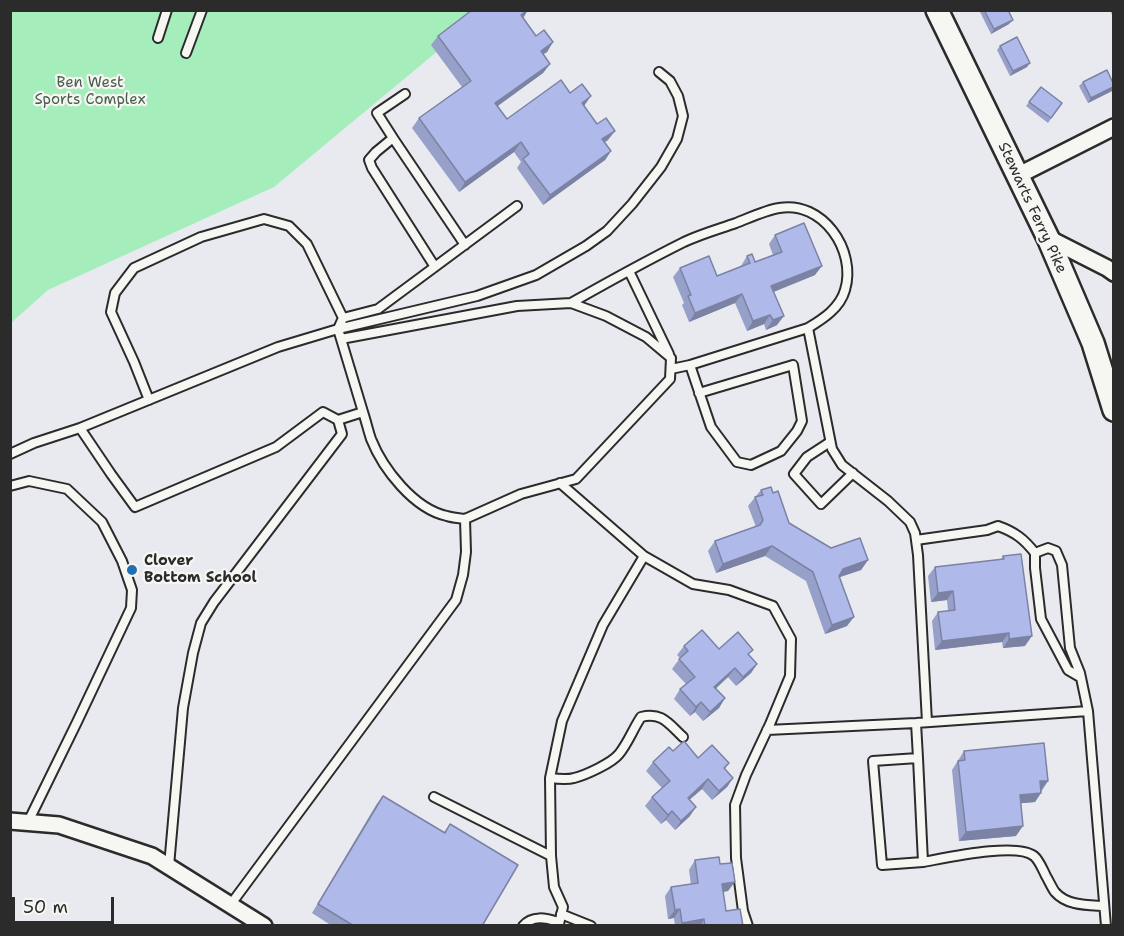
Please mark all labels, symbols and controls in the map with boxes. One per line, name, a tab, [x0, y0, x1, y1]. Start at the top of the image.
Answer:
park label: Ben West Sports Complex	[34, 74, 146, 109]
street label: Stewarts Ferry Pike	[994, 140, 1070, 276]
place label: Clover Bottom School	[144, 552, 257, 587]
marker: Clover Bottom School	[125, 563, 139, 577]
scale bar	[15, 885, 117, 923]
text: 50 m	[23, 895, 68, 919]

